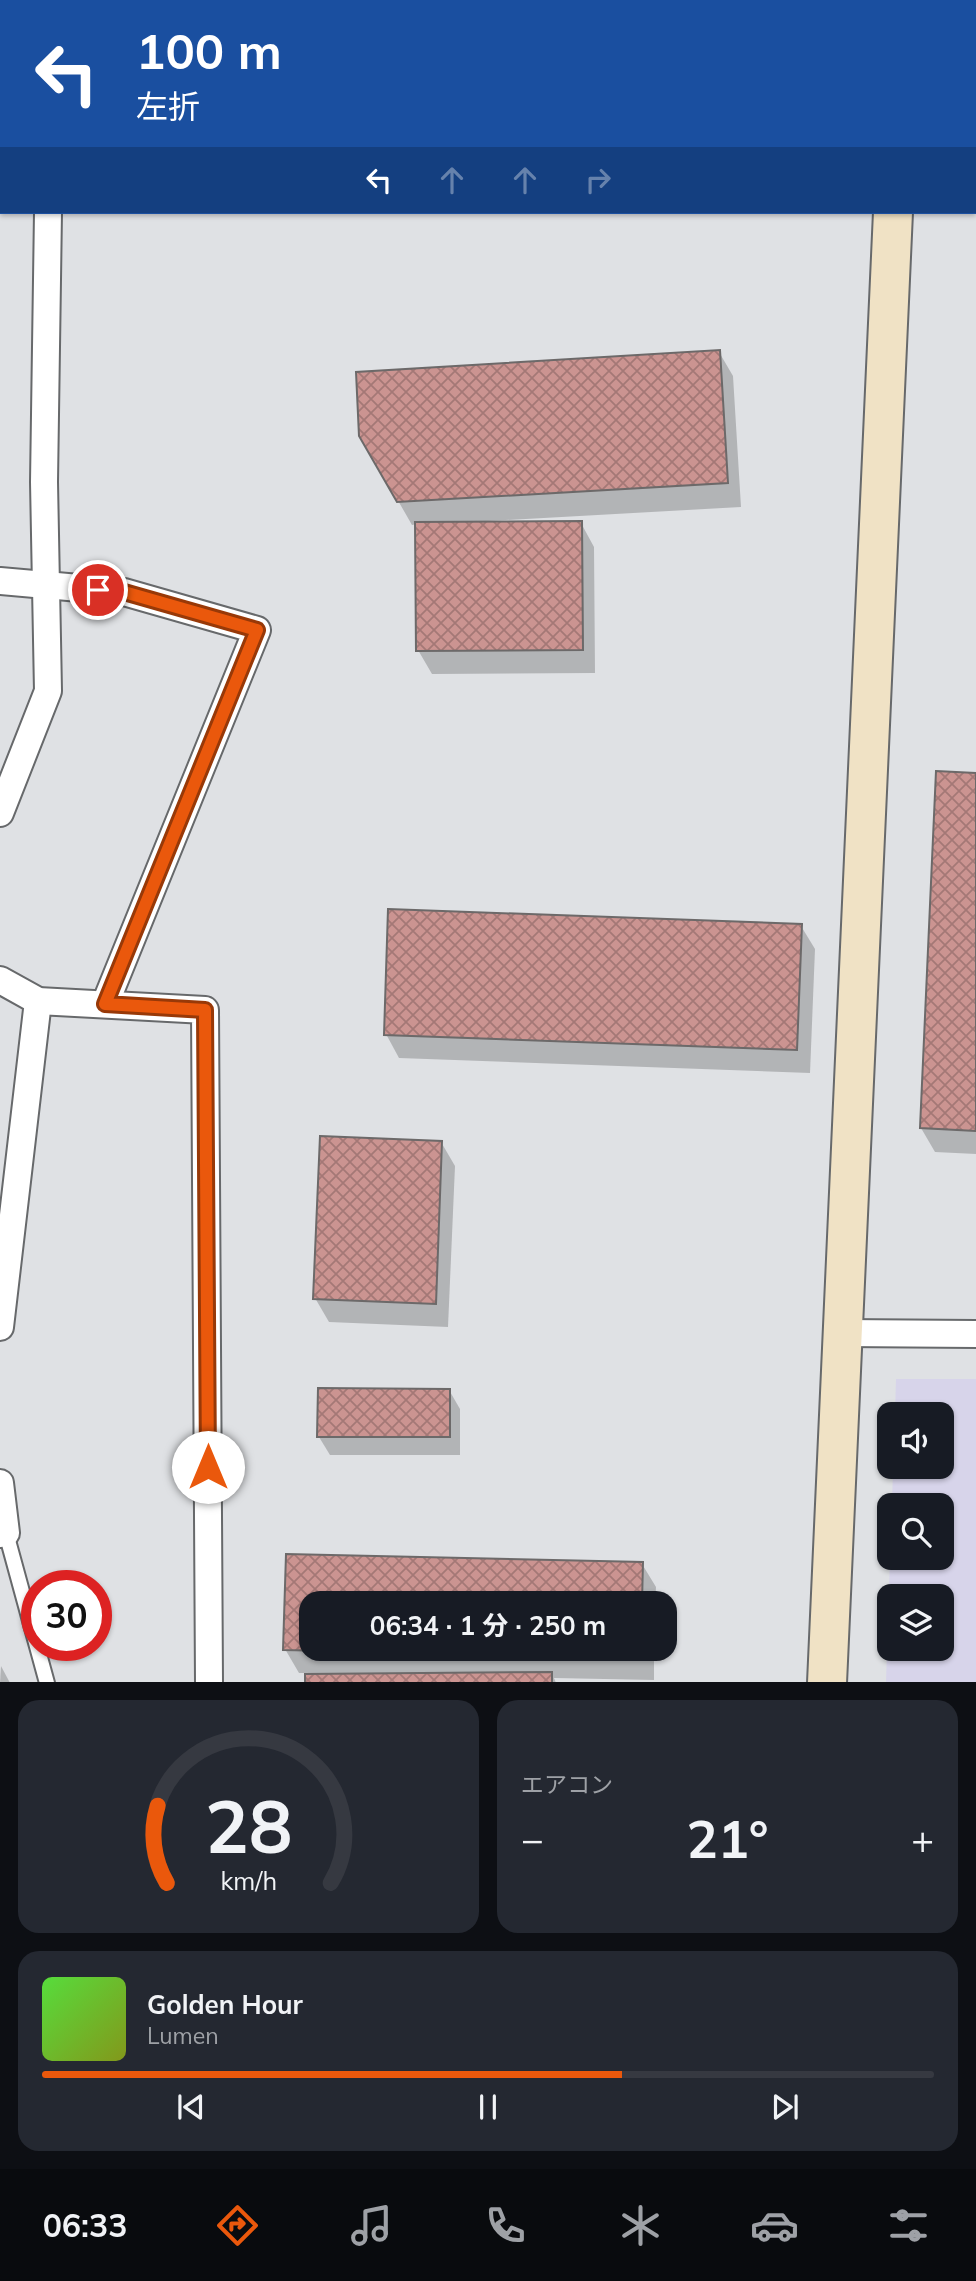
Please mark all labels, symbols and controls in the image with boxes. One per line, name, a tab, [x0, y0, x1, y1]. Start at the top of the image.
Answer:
text: 100 m	[136, 20, 282, 81]
icon: left	[21, 28, 112, 119]
text: 左折	[136, 86, 200, 126]
icon: left	[360, 161, 398, 199]
icon: ahead	[433, 161, 471, 199]
icon: ahead	[506, 161, 544, 199]
icon: right	[579, 161, 617, 199]
pin	[68, 560, 128, 620]
icon: arrive	[79, 571, 117, 609]
map controls	[877, 1402, 954, 1661]
button: sound	[877, 1402, 954, 1479]
position arrow	[171, 1430, 245, 1504]
button: search	[877, 1493, 954, 1570]
speed limit sign: 30	[21, 1570, 112, 1661]
button: layers	[877, 1584, 954, 1661]
text: 06:34 · 1 分 · 250 m	[370, 1609, 606, 1642]
text: エアコン	[521, 1770, 613, 1799]
text: 28	[205, 1780, 292, 1871]
text: 21°	[686, 1806, 769, 1871]
text: −	[521, 1815, 544, 1863]
text: +	[911, 1815, 934, 1863]
text: km/h	[220, 1864, 277, 1895]
text: Golden Hour	[147, 1988, 303, 2021]
text: Lumen	[147, 2021, 219, 2050]
icon: previous	[172, 2088, 210, 2126]
icon: pause	[469, 2088, 507, 2126]
icon: next	[766, 2088, 804, 2126]
icon: directions	[213, 2201, 262, 2250]
icon: music	[347, 2201, 396, 2250]
icon: phone	[481, 2201, 530, 2250]
icon: climate	[616, 2201, 665, 2250]
icon: car	[750, 2201, 799, 2250]
icon: filters	[884, 2201, 933, 2250]
text: 06:33	[43, 2205, 127, 2245]

